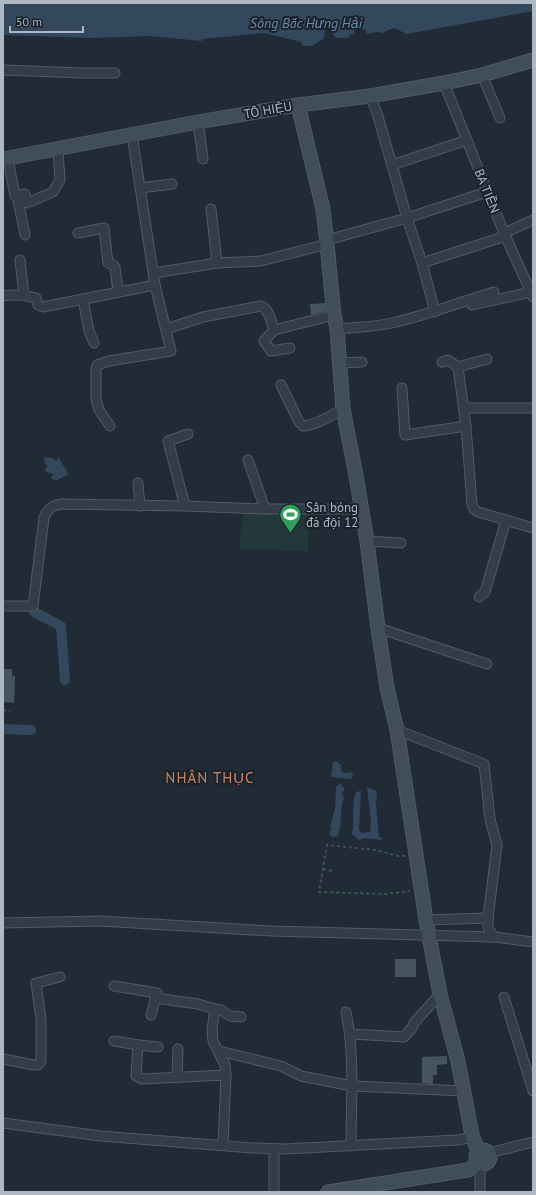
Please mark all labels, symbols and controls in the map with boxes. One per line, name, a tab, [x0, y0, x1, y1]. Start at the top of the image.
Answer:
scale bar	[10, 8, 83, 34]
text: 50 m	[16, 14, 42, 29]
water label: Sông Bắc Hưng Hải	[250, 14, 362, 32]
street label: TÔ HIỆU	[243, 97, 293, 123]
street label: BA TIỀN	[470, 166, 504, 216]
place label: Sân bóng đá đội 12	[306, 499, 358, 531]
sports icon: Sân bóng đá đội 12	[278, 501, 304, 534]
district label: NHÂN THỤC	[165, 768, 255, 787]

